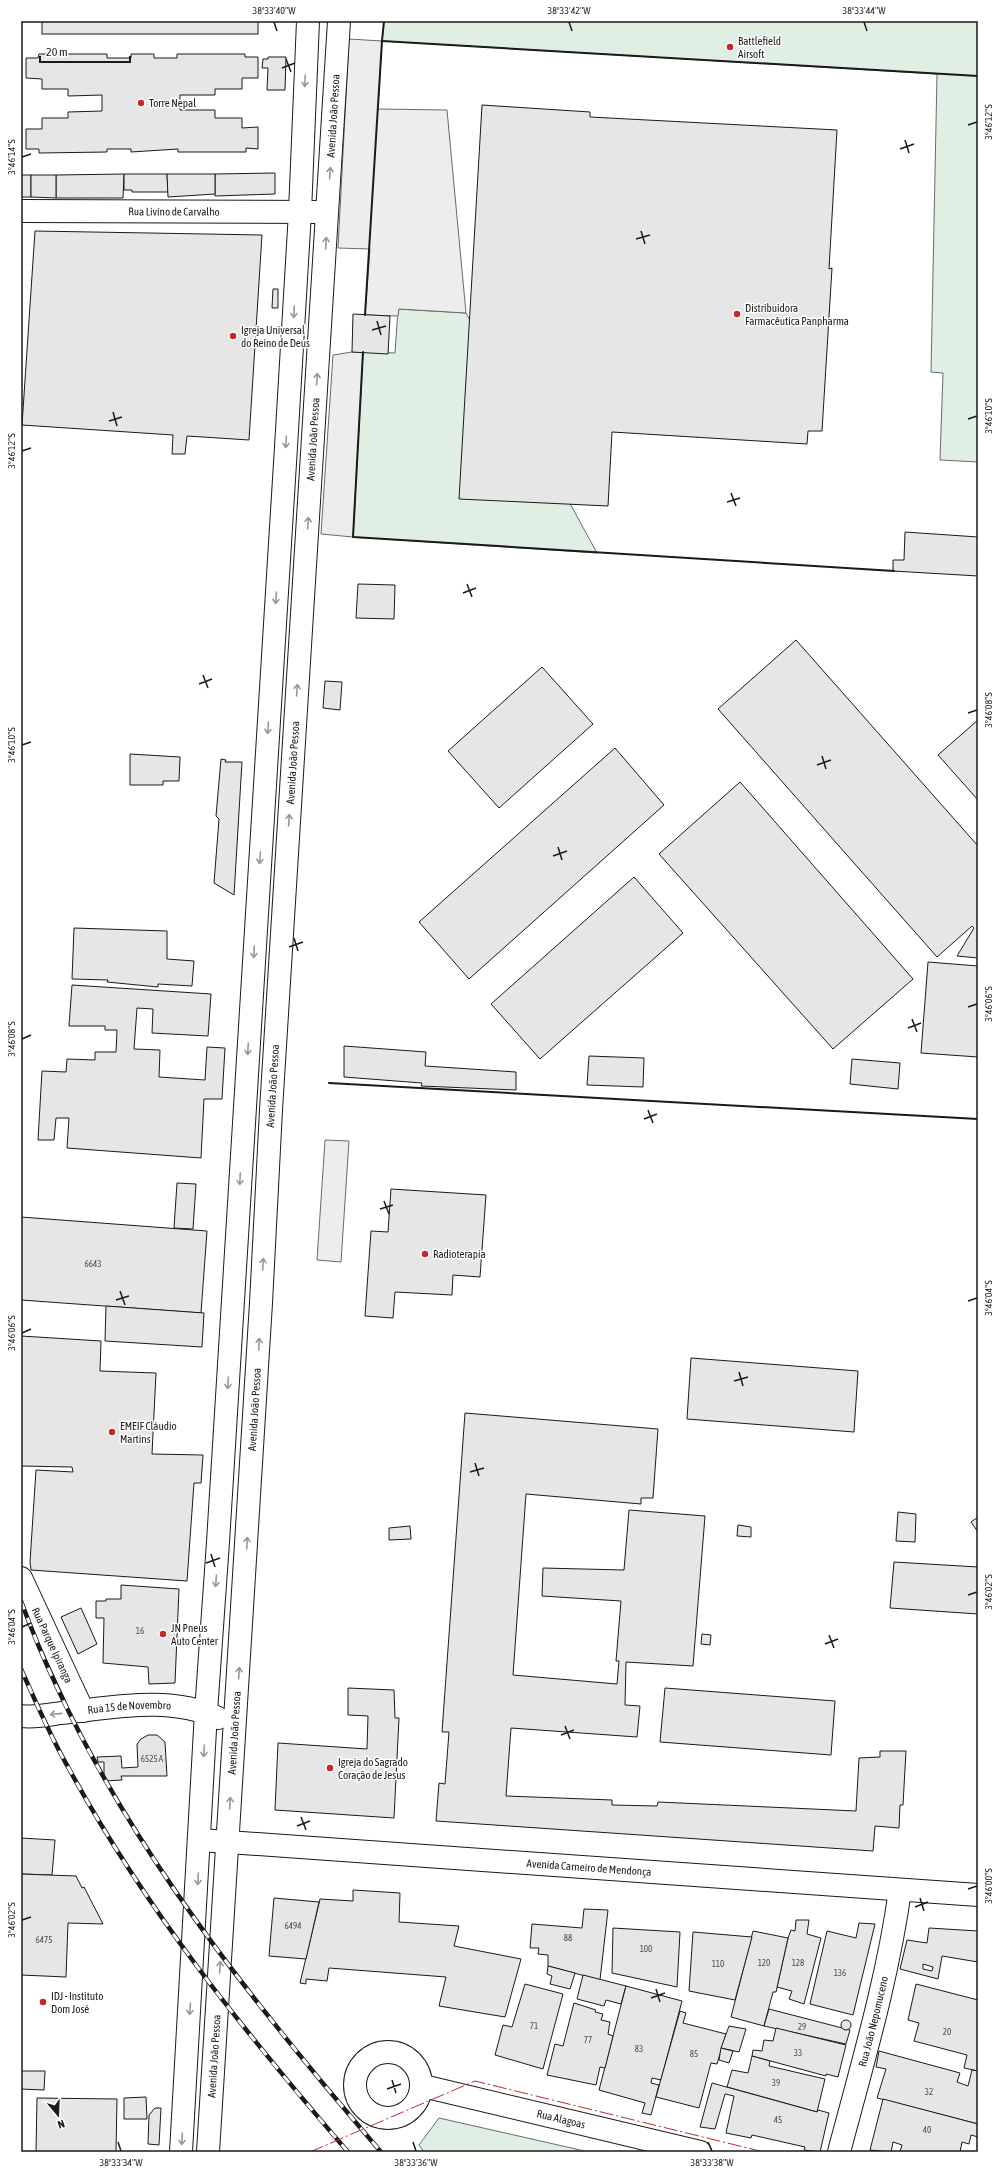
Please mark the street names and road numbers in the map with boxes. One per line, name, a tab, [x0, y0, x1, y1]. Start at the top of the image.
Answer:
street label: Avenida João Pessoa	[324, 74, 342, 158]
street label: Rua Livino de Carvalho	[128, 205, 220, 218]
street label: Avenida João Pessoa	[304, 397, 321, 481]
street label: Avenida João Pessoa	[284, 721, 301, 805]
street label: Avenida João Pessoa	[264, 1044, 281, 1128]
street label: Avenida João Pessoa	[246, 1367, 263, 1451]
street label: Rua Parque Ipiranga	[30, 1605, 75, 1685]
street label: Avenida João Pessoa	[226, 1691, 243, 1775]
street label: Rua 15 de Novembro	[87, 1699, 172, 1716]
street label: Avenida Carneiro de Mendonça	[526, 1857, 652, 1878]
street label: Rua João Nepomuceno	[856, 1975, 890, 2068]
street label: Avenida João Pessoa	[205, 2014, 223, 2098]
street label: Rua Alagoas	[536, 2107, 587, 2131]

